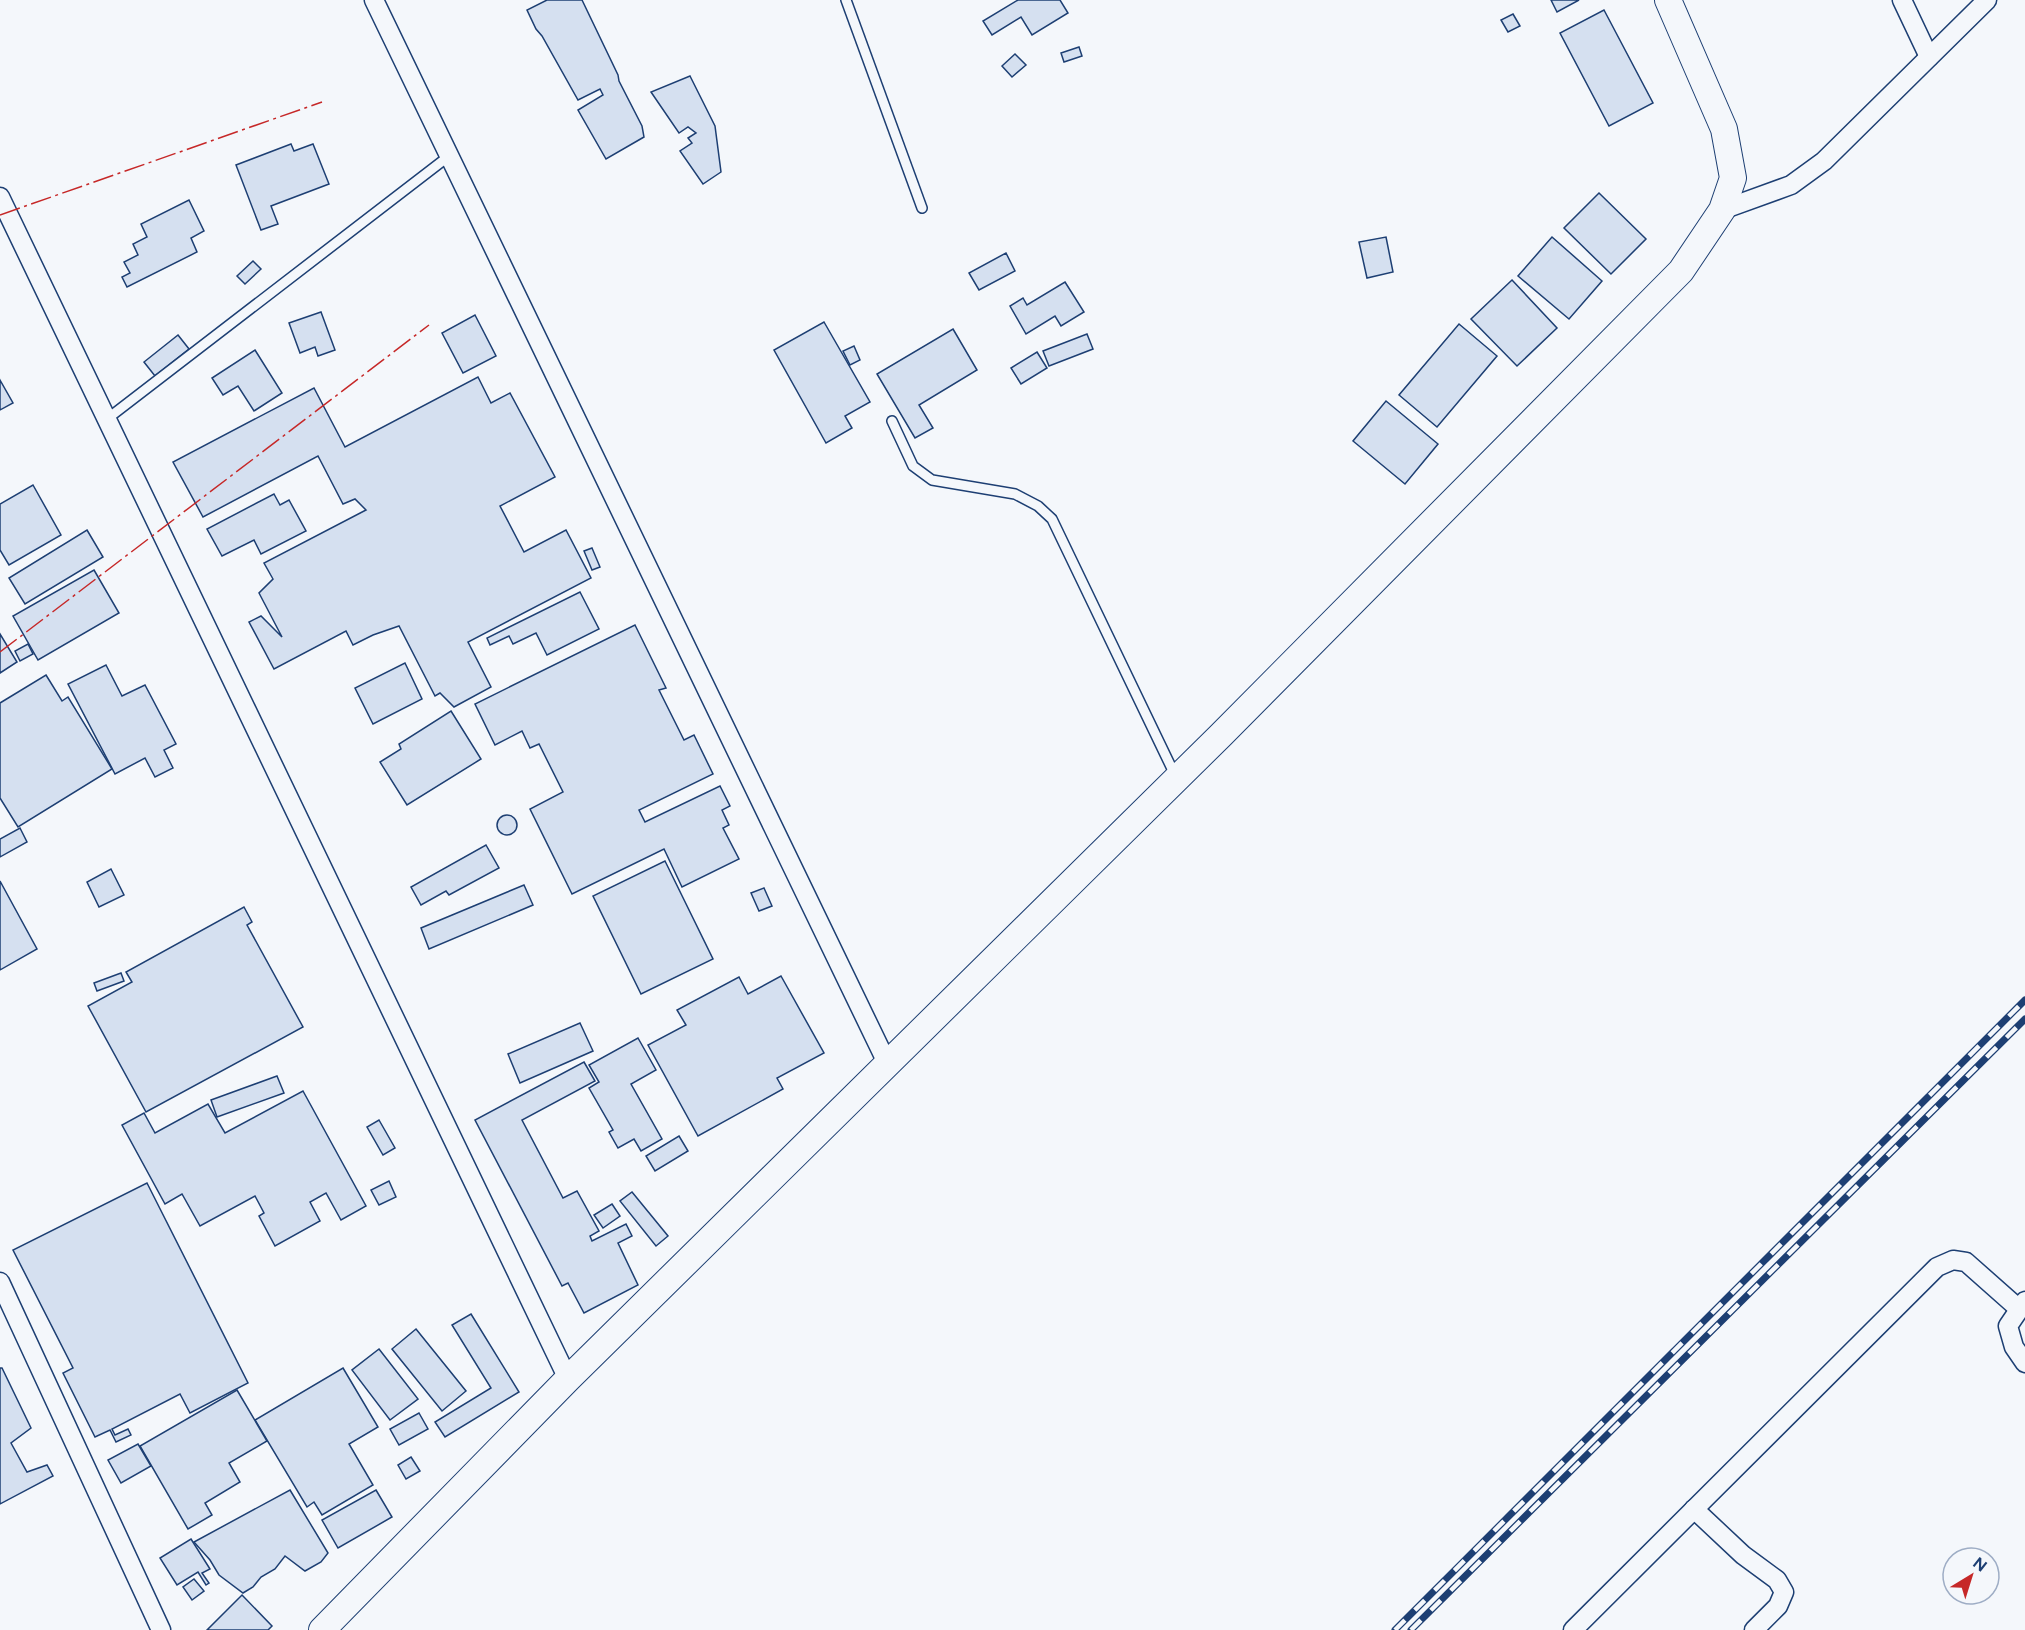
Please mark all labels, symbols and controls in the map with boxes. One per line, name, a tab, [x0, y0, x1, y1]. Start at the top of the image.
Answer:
north arrow	[1941, 1546, 2001, 1606]
text: N	[1969, 1553, 1991, 1576]

